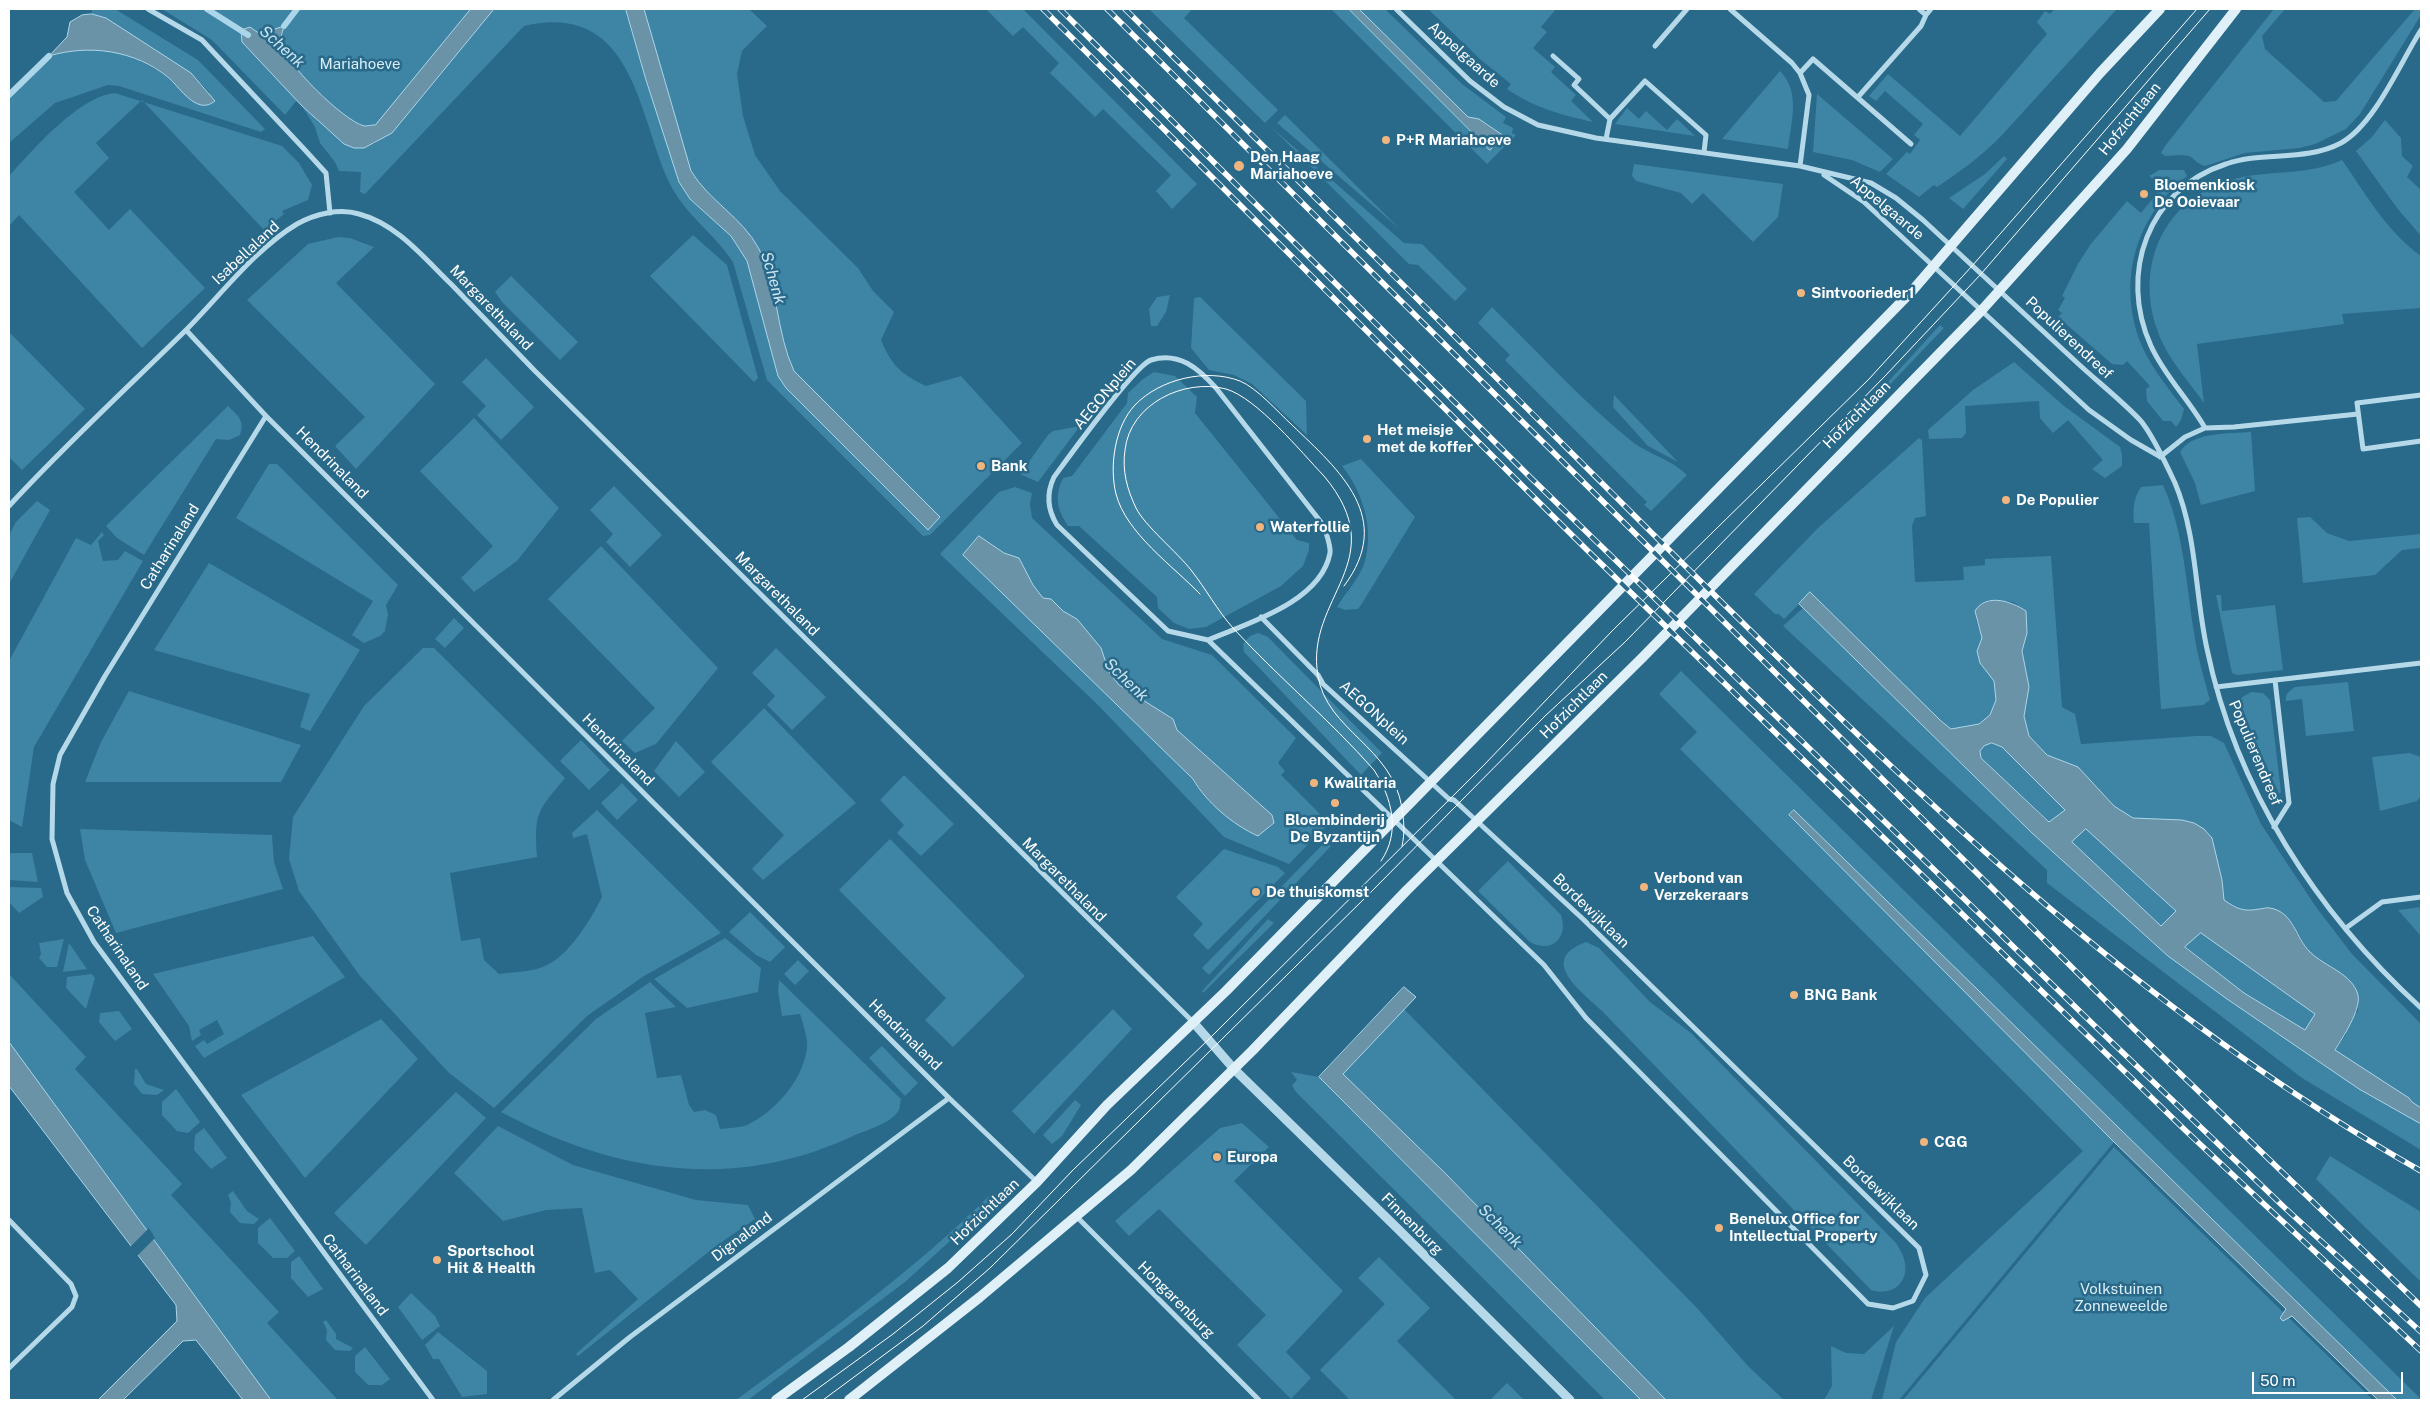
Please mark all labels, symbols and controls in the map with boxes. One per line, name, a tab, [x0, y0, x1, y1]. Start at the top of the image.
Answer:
street label: Appelgaarde	[1424, 18, 1504, 92]
water label: Schenk	[255, 22, 309, 72]
park label: Mariahoeve	[320, 55, 400, 73]
street label: Hofzichtlaan	[2095, 79, 2165, 159]
place label: P+R Mariahoeve	[1396, 131, 1512, 149]
marker: P+R Mariahoeve	[1380, 134, 1392, 146]
place label: Den Haag Mariahoeve	[1250, 148, 1333, 183]
marker: Den Haag Mariahoeve	[1232, 159, 1246, 173]
street label: Appelgaarde	[1847, 172, 1927, 244]
place label: Bloemenkiosk De Ooievaar	[2154, 176, 2255, 211]
marker: Bloemenkiosk De Ooievaar	[2138, 188, 2150, 200]
street label: Isabellaland	[209, 217, 283, 289]
water label: Schenk	[756, 249, 790, 307]
street label: Margarethaland	[446, 262, 536, 354]
place label: Sintvoorieder1	[1811, 284, 1914, 302]
marker: Sintvoorieder1	[1795, 287, 1807, 299]
street label: Populierendreef	[2022, 293, 2116, 383]
street label: AEGONplein	[1070, 355, 1140, 433]
street label: Hofzichtlaan	[1819, 377, 1895, 453]
place label: Het meisje met de koffer	[1377, 421, 1473, 456]
street label: Hendrinaland	[292, 423, 372, 503]
marker: Het meisje met de koffer	[1361, 433, 1373, 445]
place label: Bank	[991, 457, 1027, 475]
marker: Bank	[975, 460, 987, 472]
place label: De Populier	[2016, 491, 2099, 509]
marker: De Populier	[2000, 494, 2012, 506]
street label: Catharinaland	[136, 501, 204, 593]
place label: Waterfollie	[1270, 518, 1350, 536]
marker: Waterfollie	[1254, 521, 1266, 533]
street label: Margarethaland	[731, 548, 823, 640]
water label: Schenk	[1100, 654, 1152, 706]
street label: Hofzichtlaan	[1536, 667, 1612, 743]
street label: AEGONplein	[1336, 677, 1412, 749]
street label: Populierendreef	[2225, 698, 2285, 808]
street label: Hendrinaland	[578, 710, 658, 790]
place label: Kwalitaria	[1324, 774, 1396, 792]
marker: Kwalitaria	[1308, 777, 1320, 789]
marker: Bloembinderij De Byzantijn	[1329, 797, 1341, 809]
place label: Bloembinderij De Byzantijn	[1285, 811, 1385, 846]
street label: Margarethaland	[1018, 834, 1110, 926]
place label: Verbond van Verzekeraars	[1654, 869, 1749, 904]
street label: Bordewijklaan	[1549, 870, 1633, 952]
marker: Verbond van Verzekeraars	[1638, 881, 1650, 893]
place label: De thuiskomst	[1266, 883, 1369, 901]
marker: De thuiskomst	[1250, 886, 1262, 898]
street label: Catharinaland	[82, 902, 152, 994]
place label: BNG Bank	[1804, 986, 1877, 1004]
marker: BNG Bank	[1788, 989, 1800, 1001]
street label: Hendrinaland	[865, 996, 945, 1074]
place label: CGG	[1934, 1133, 1968, 1151]
marker: CGG	[1918, 1136, 1930, 1148]
place label: Europa	[1227, 1148, 1278, 1166]
marker: Europa	[1211, 1151, 1223, 1163]
street label: Bordewijklaan	[1839, 1152, 1923, 1234]
street label: Hofzichtlaan	[947, 1175, 1023, 1249]
street label: Finnenburg	[1377, 1189, 1447, 1259]
water label: Schenk	[1474, 1200, 1526, 1252]
street label: Dignaland	[708, 1209, 776, 1265]
place label: Benelux Office for Intellectual Property	[1729, 1210, 1878, 1245]
marker: Benelux Office for Intellectual Property	[1713, 1222, 1725, 1234]
street label: Catharinaland	[318, 1230, 392, 1320]
place label: Sportschool Hit & Health	[447, 1242, 535, 1277]
marker: Sportschool Hit & Health	[431, 1254, 443, 1266]
street label: Hongarenburg	[1134, 1258, 1218, 1342]
park label: Volkstuinen Zonneweelde	[2074, 1280, 2168, 1315]
scale bar	[2255, 1362, 2406, 1394]
text: 50 m	[2260, 1372, 2295, 1389]

